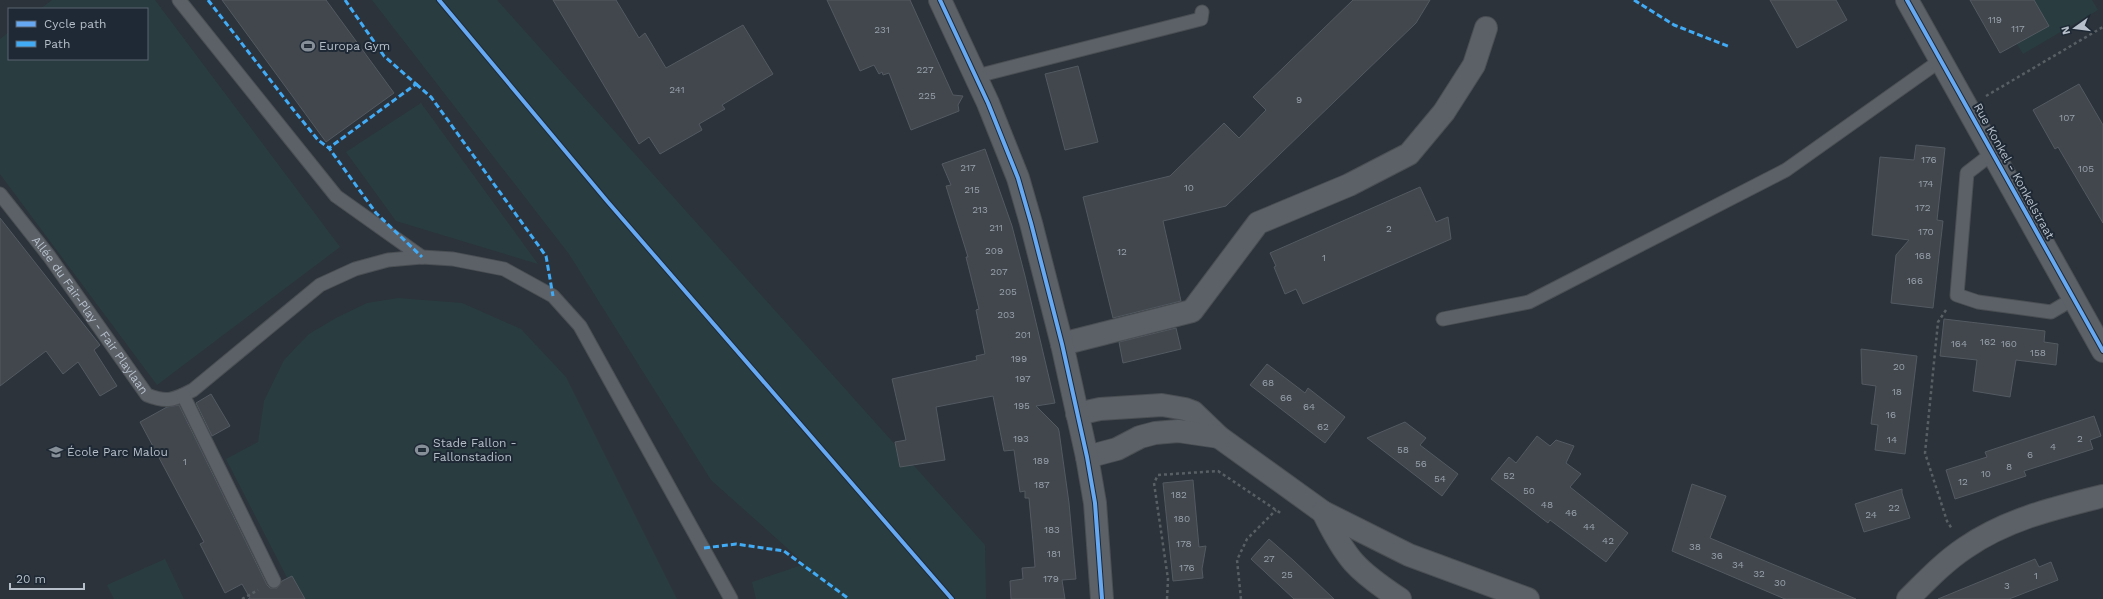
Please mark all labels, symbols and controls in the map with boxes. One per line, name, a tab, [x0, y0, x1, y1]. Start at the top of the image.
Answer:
legend	[8, 8, 148, 60]
north arrow	[2055, 8, 2095, 48]
house number: 119	[1988, 14, 2002, 25]
text: Cycle path	[44, 17, 106, 31]
house number: 117	[2011, 23, 2025, 34]
house number: 231	[874, 24, 890, 35]
text: N	[2058, 25, 2073, 36]
text: Path	[44, 37, 70, 51]
sports icon: Europa Gym	[300, 38, 316, 54]
place label: Europa Gym	[319, 39, 390, 53]
house number: 227	[916, 64, 934, 75]
house number: 241	[669, 84, 685, 95]
house number: 225	[918, 90, 936, 101]
house number: 9	[1296, 94, 1302, 105]
street label: Rue Konkel - Konkelstraat	[1971, 101, 2057, 241]
house number: 107	[2059, 112, 2075, 123]
house number: 176	[1921, 154, 1937, 165]
house number: 217	[960, 162, 976, 173]
house number: 105	[2078, 163, 2094, 174]
house number: 174	[1919, 178, 1933, 189]
house number: 10	[1184, 182, 1194, 193]
house number: 215	[964, 184, 980, 195]
house number: 172	[1915, 202, 1931, 213]
house number: 213	[972, 204, 988, 215]
house number: 211	[989, 222, 1003, 233]
house number: 2	[1386, 223, 1392, 234]
house number: 170	[1918, 226, 1934, 237]
street label: Allée du Fair-Play - Fair Playlaan	[29, 233, 151, 397]
house number: 209	[985, 245, 1003, 256]
house number: 12	[1117, 246, 1127, 257]
house number: 168	[1915, 250, 1931, 261]
house number: 1	[1322, 252, 1326, 263]
house number: 207	[990, 266, 1008, 277]
house number: 166	[1907, 275, 1923, 286]
house number: 205	[999, 286, 1017, 297]
house number: 203	[997, 309, 1015, 320]
house number: 201	[1015, 329, 1031, 340]
house number: 162	[1980, 336, 1996, 347]
house number: 164	[1951, 338, 1967, 349]
house number: 160	[2001, 338, 2017, 349]
house number: 158	[2030, 347, 2046, 358]
house number: 199	[1011, 353, 1027, 364]
house number: 20	[1893, 361, 1905, 372]
house number: 197	[1015, 373, 1031, 384]
house number: 68	[1262, 377, 1274, 388]
house number: 18	[1892, 386, 1902, 397]
house number: 66	[1280, 392, 1292, 403]
house number: 195	[1014, 400, 1030, 411]
house number: 64	[1303, 401, 1315, 412]
house number: 16	[1886, 409, 1896, 420]
house number: 62	[1317, 421, 1329, 432]
house number: 193	[1013, 433, 1029, 444]
house number: 2	[2077, 433, 2083, 444]
house number: 14	[1887, 434, 1897, 445]
place label: Stade Fallon - Fallonstadion	[433, 436, 517, 464]
house number: 4	[2050, 441, 2056, 452]
sports icon: Stade Fallon - Fallonstadion	[414, 442, 430, 458]
school or university icon: École Parc Malou	[48, 444, 64, 460]
house number: 58	[1397, 444, 1409, 455]
place label: École Parc Malou	[67, 445, 168, 459]
house number: 6	[2027, 449, 2033, 460]
house number: 189	[1033, 455, 1049, 466]
house number: 1	[183, 456, 187, 467]
house number: 56	[1415, 458, 1427, 469]
house number: 8	[2006, 461, 2012, 472]
house number: 10	[1981, 468, 1991, 479]
house number: 52	[1503, 470, 1515, 481]
house number: 54	[1434, 473, 1446, 484]
house number: 12	[1958, 476, 1968, 487]
house number: 187	[1034, 479, 1050, 490]
house number: 50	[1523, 485, 1535, 496]
house number: 182	[1171, 489, 1187, 500]
house number: 48	[1541, 499, 1553, 510]
house number: 22	[1888, 502, 1900, 513]
house number: 46	[1565, 507, 1577, 518]
house number: 24	[1865, 509, 1877, 520]
house number: 180	[1174, 513, 1190, 524]
house number: 44	[1583, 521, 1595, 532]
house number: 183	[1044, 524, 1060, 535]
house number: 42	[1602, 535, 1614, 546]
house number: 178	[1176, 538, 1192, 549]
house number: 38	[1689, 541, 1701, 552]
house number: 181	[1047, 548, 1061, 559]
house number: 36	[1711, 550, 1723, 561]
house number: 27	[1263, 553, 1275, 564]
house number: 34	[1732, 559, 1744, 570]
house number: 176	[1179, 562, 1195, 573]
scale bar	[10, 565, 84, 591]
house number: 32	[1753, 568, 1765, 579]
house number: 25	[1281, 569, 1293, 580]
house number: 1	[2034, 570, 2038, 581]
text: 20 m	[16, 572, 46, 586]
house number: 179	[1043, 573, 1059, 584]
house number: 30	[1774, 577, 1786, 588]
house number: 3	[2004, 580, 2010, 591]

